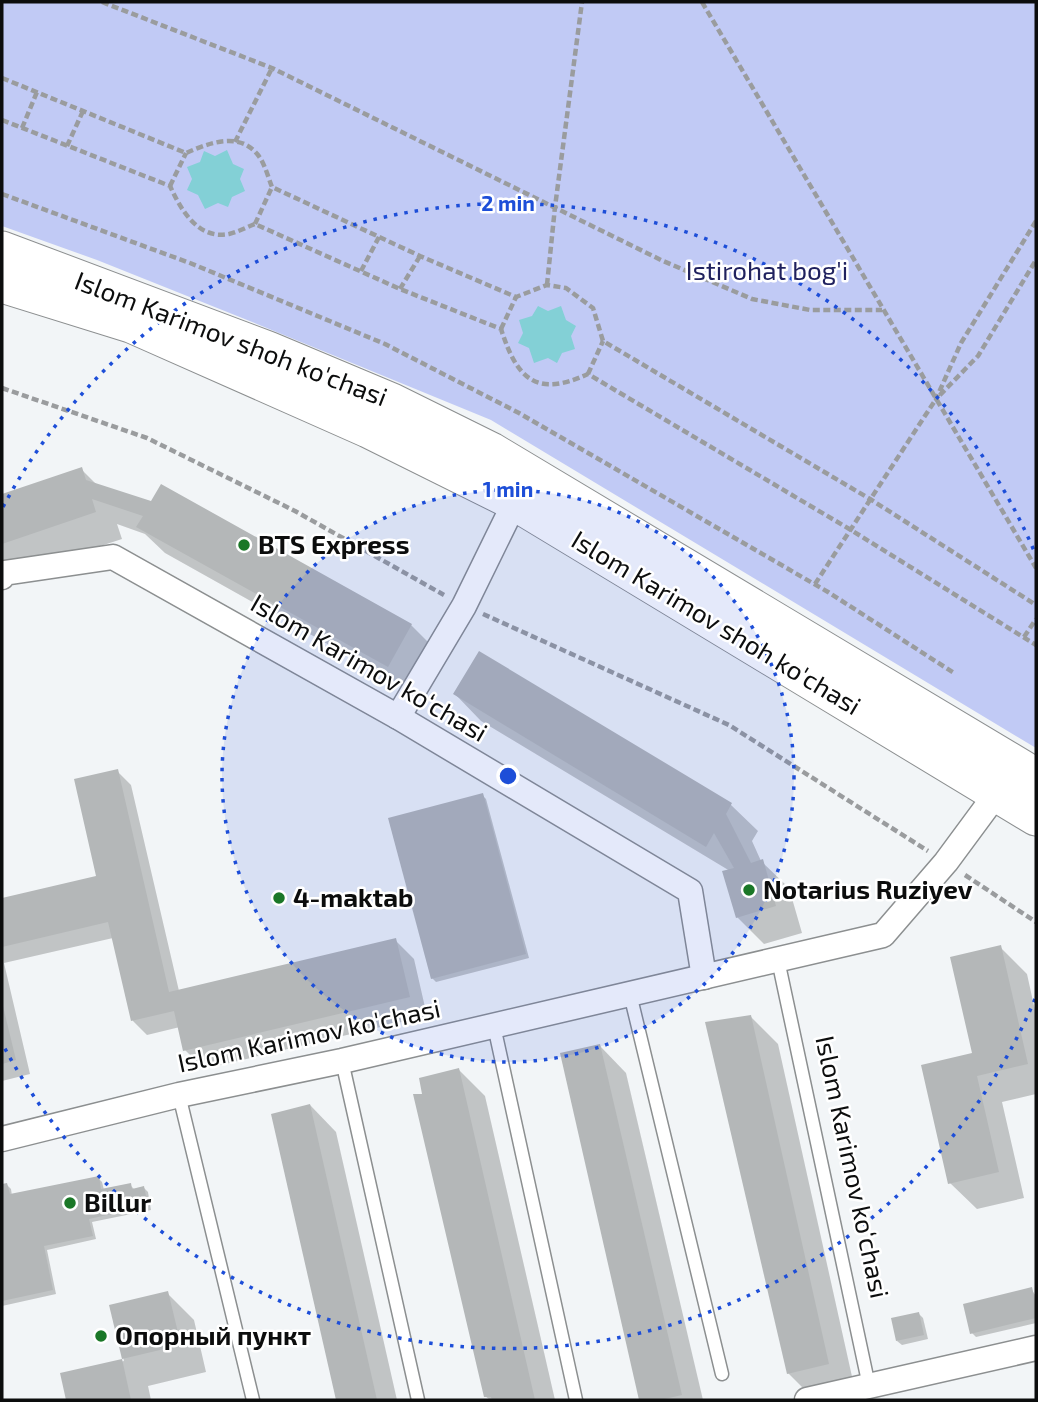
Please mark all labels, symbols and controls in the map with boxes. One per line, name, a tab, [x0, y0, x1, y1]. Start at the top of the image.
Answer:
text: 2 min	[481, 190, 535, 215]
park label: Istirohat bog'i	[686, 254, 848, 285]
street label: Islom Karimov shoh ko'chasi	[71, 264, 392, 412]
text: 1 min	[483, 476, 533, 501]
street label: Islom Karimov shoh ko'chasi	[567, 523, 867, 720]
place label: BTS Express	[258, 528, 409, 559]
marker: BTS Express	[236, 537, 252, 553]
street label: Islom Karimov ko‘chasi	[246, 586, 493, 747]
centre of rings	[496, 764, 520, 788]
place label: Notarius Ruziyev	[763, 873, 973, 905]
place label: 4-maktab	[293, 881, 414, 912]
marker: Notarius Ruziyev	[741, 882, 757, 898]
marker: 4-maktab	[271, 890, 287, 906]
street label: Islom Karimov ko'chasi	[174, 992, 443, 1078]
street label: Islom Karimov ko‘chasi	[810, 1033, 896, 1301]
place label: Billur	[84, 1186, 151, 1217]
marker: Billur	[62, 1195, 78, 1211]
place label: Опорный пункт	[115, 1319, 311, 1350]
marker: Опорный пункт	[93, 1328, 109, 1344]

